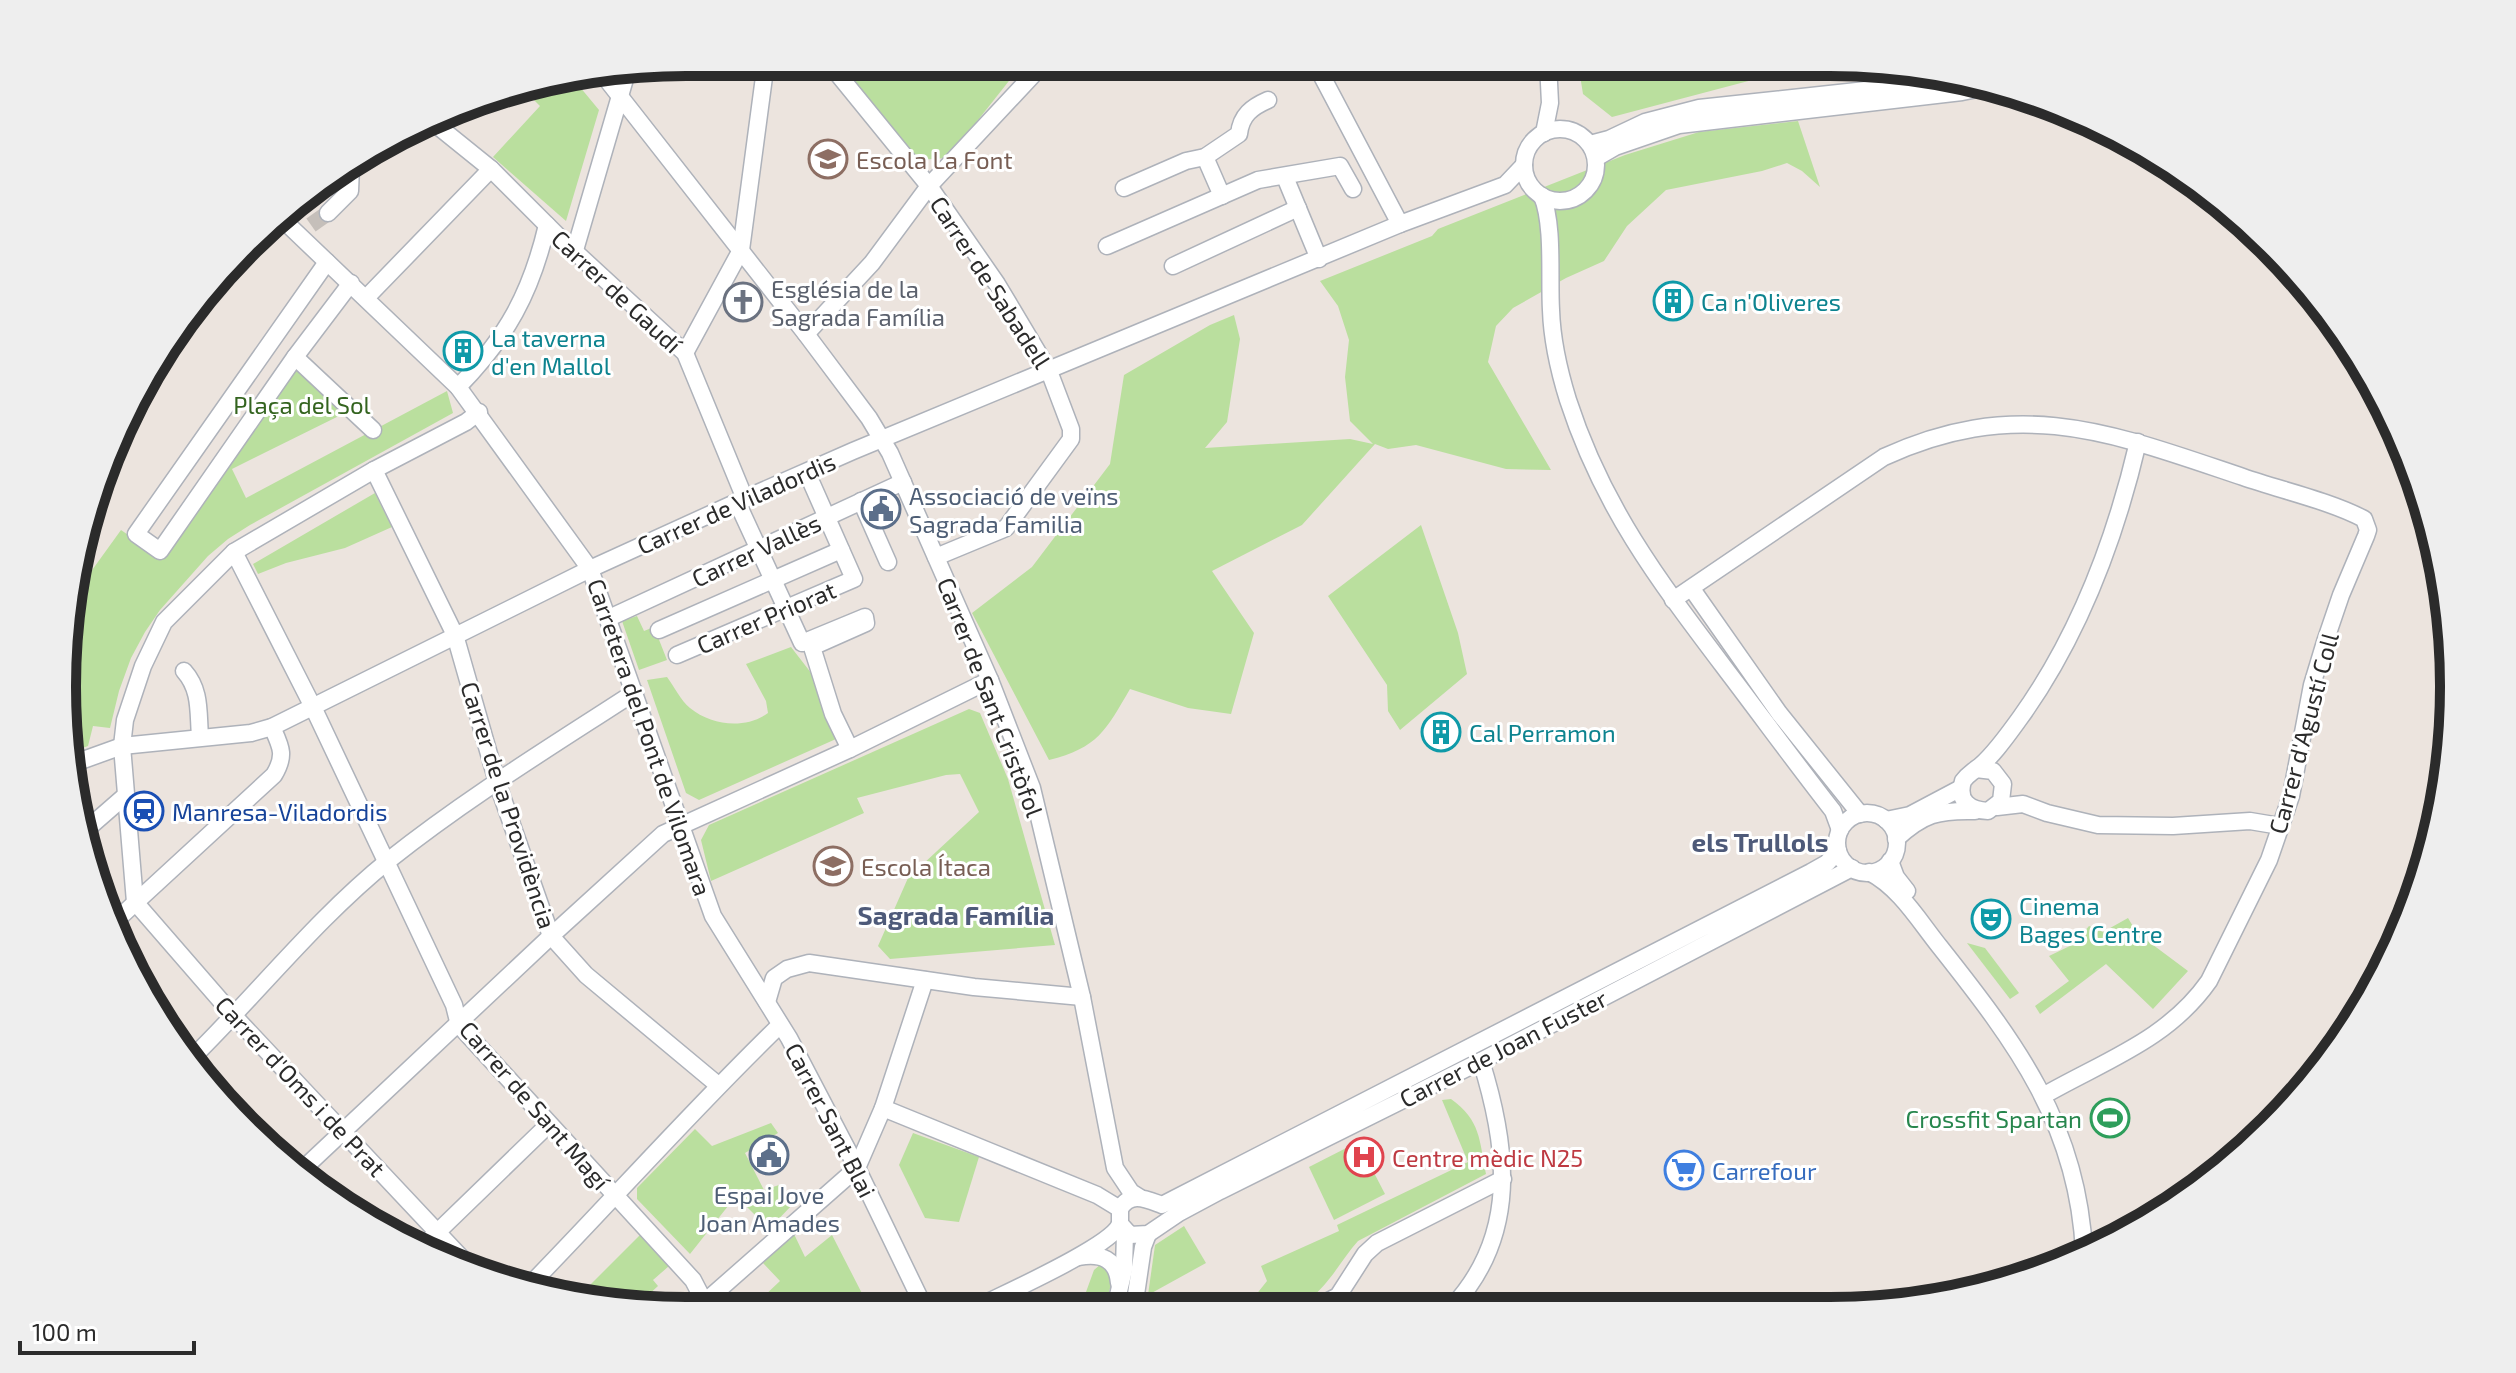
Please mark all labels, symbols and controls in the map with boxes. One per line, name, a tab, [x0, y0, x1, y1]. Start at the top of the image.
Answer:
school or university icon: Escola La Font	[807, 138, 849, 180]
place label: Escola La Font	[856, 145, 1013, 174]
street label: Carrer de Sabadell	[924, 190, 1058, 374]
street label: Carrer de Gaudí	[546, 224, 689, 359]
place label: Església de la Sagrada Família	[771, 274, 945, 331]
building icon: Ca n'Oliveres	[1652, 280, 1694, 322]
church icon: Església de la Sagrada Família	[722, 281, 764, 323]
place label: Ca n'Oliveres	[1701, 287, 1841, 316]
place label: La taverna d'en Mallol	[491, 323, 611, 380]
building icon: La taverna d'en Mallol	[442, 330, 484, 372]
park label: Plaça del Sol	[233, 390, 371, 420]
street label: Carrer de Viladordis	[632, 446, 840, 560]
place label: Associació de veïns Sagrada Familia	[909, 481, 1119, 538]
public building icon: Associació de veïns Sagrada Familia	[860, 488, 902, 530]
street label: Carrer Vallès	[687, 507, 825, 593]
street label: Carrer de Sant Cristòfol	[932, 573, 1050, 821]
street label: Carretera del Pont de Vilomara	[582, 575, 718, 899]
street label: Carrer Priorat	[692, 575, 840, 659]
street label: Carrer d'Agustí Coll	[2262, 629, 2344, 837]
street label: Carrer de la Providència	[455, 678, 563, 932]
building icon: Cal Perramon	[1420, 711, 1462, 753]
place label: Cal Perramon	[1469, 718, 1616, 747]
station icon: Manresa-Viladordis	[123, 790, 165, 832]
place label: Manresa-Viladordis	[172, 797, 388, 826]
district label: els Trullols	[1692, 826, 1828, 857]
school or university icon: Escola Ítaca	[812, 845, 854, 887]
place label: Escola Ítaca	[861, 852, 991, 881]
place label: Cinema Bages Centre	[2019, 891, 2163, 948]
theatre icon: Cinema Bages Centre	[1970, 898, 2012, 940]
district label: Sagrada Família	[858, 899, 1054, 930]
street label: Carrer de Joan Fuster	[1394, 983, 1612, 1113]
street label: Carrer d'Oms i de Prat	[210, 990, 392, 1182]
street label: Carrer de Sant Magí	[454, 1015, 617, 1196]
street label: Carrer Sant Blai	[780, 1038, 882, 1202]
sports icon: Crossfit Spartan	[2089, 1097, 2131, 1139]
place label: Crossfit Spartan	[1906, 1104, 2082, 1133]
public building icon: Espai Jove Joan Amades	[748, 1134, 790, 1176]
hospital icon: Centre mèdic N25	[1343, 1136, 1385, 1178]
place label: Centre mèdic N25	[1392, 1143, 1583, 1172]
supermarket icon: Carrefour	[1663, 1149, 1705, 1191]
place label: Carrefour	[1712, 1156, 1817, 1185]
place label: Espai Jove Joan Amades	[698, 1180, 840, 1237]
scale bar	[20, 1305, 194, 1355]
text: 100 m	[32, 1317, 97, 1346]

